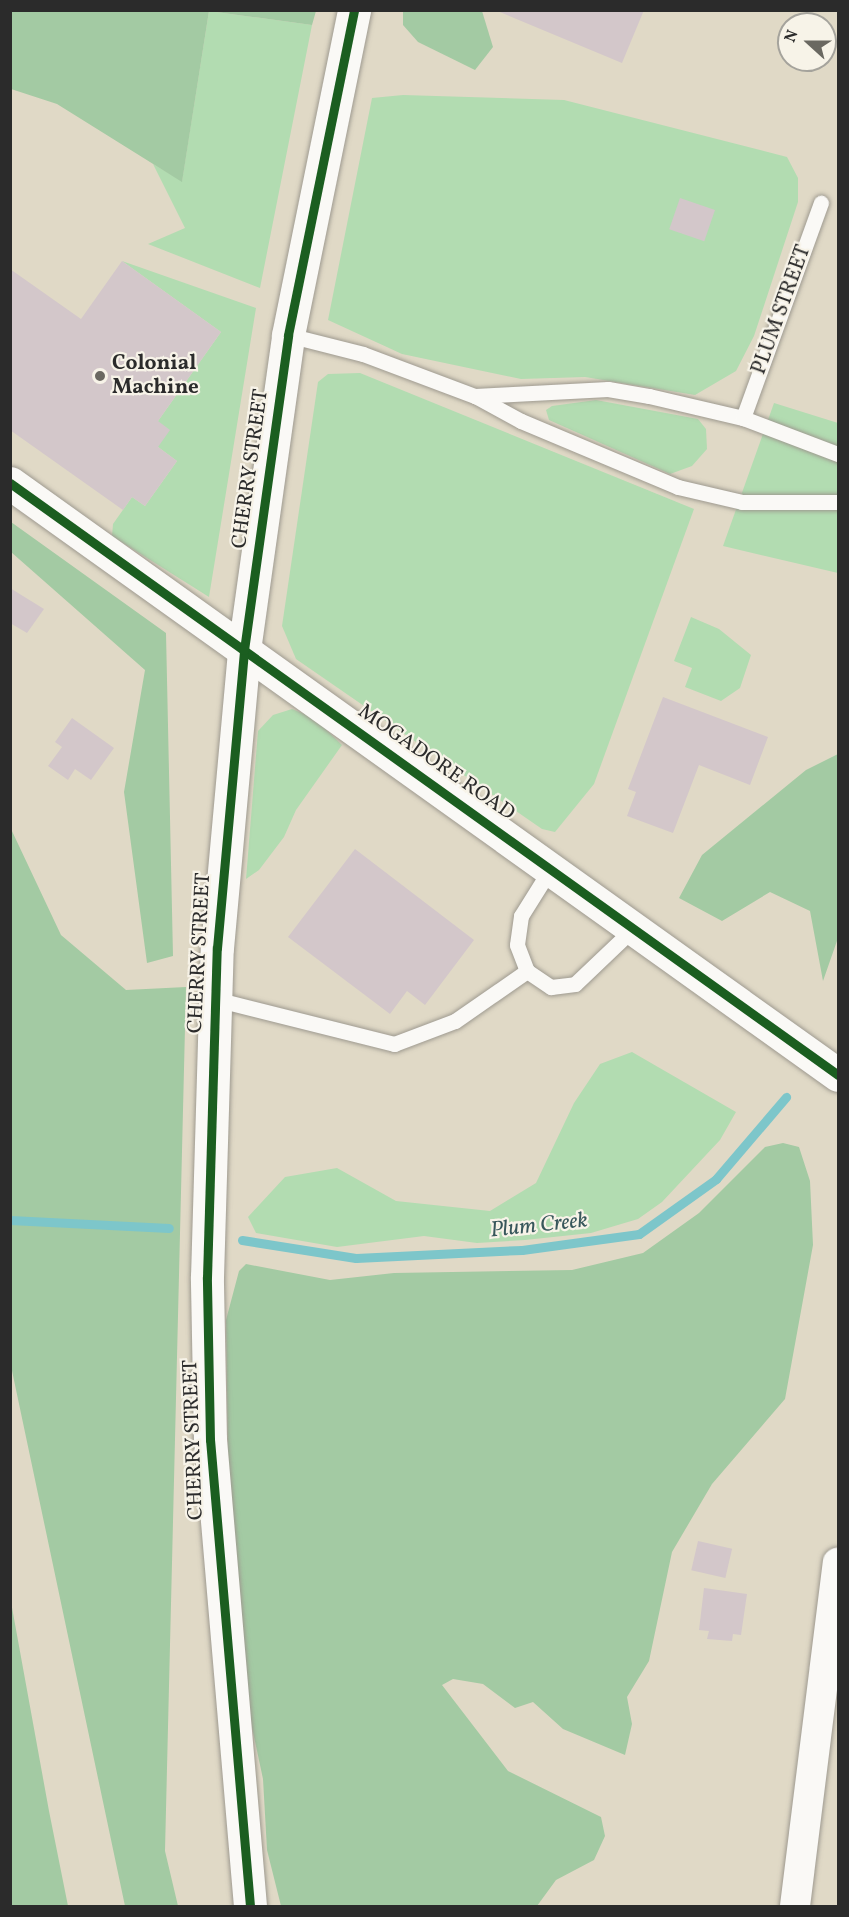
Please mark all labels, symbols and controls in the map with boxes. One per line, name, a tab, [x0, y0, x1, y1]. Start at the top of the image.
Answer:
north arrow	[777, 12, 837, 72]
text: N	[780, 27, 804, 46]
street label: PLUM STREET	[747, 242, 817, 378]
place label: Colonial Machine	[112, 351, 199, 401]
marker: Colonial Machine	[93, 369, 107, 383]
street label: CHERRY STREET	[227, 387, 275, 551]
street label: MOGADORE ROAD	[353, 699, 519, 827]
street label: CHERRY STREET	[183, 872, 217, 1034]
water label: Plum Creek	[489, 1208, 589, 1244]
street label: CHERRY STREET	[179, 1359, 209, 1521]

